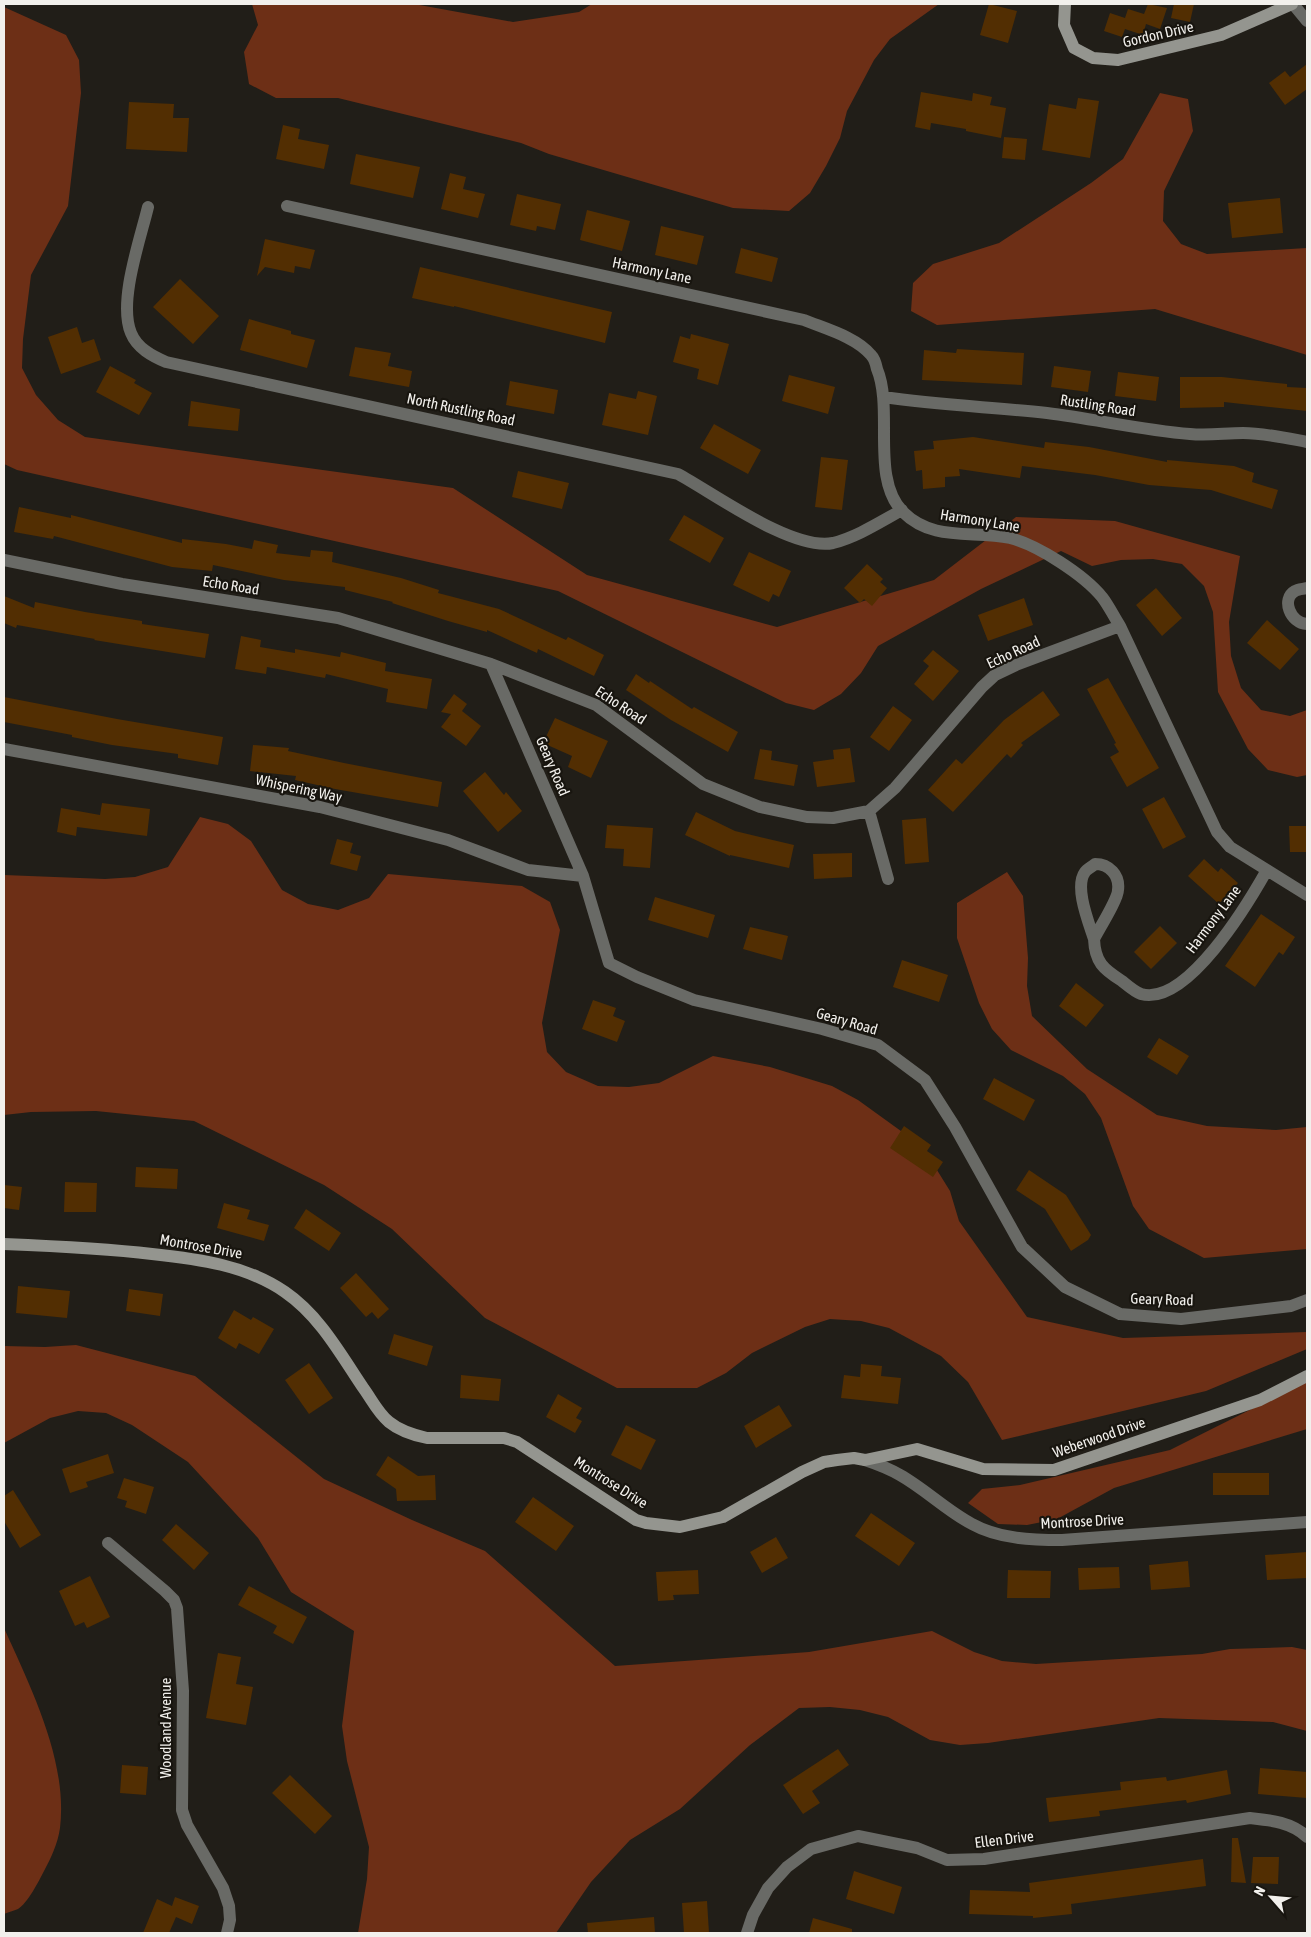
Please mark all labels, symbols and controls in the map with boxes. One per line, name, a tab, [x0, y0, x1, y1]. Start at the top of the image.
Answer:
street label: Gordon Drive	[1121, 18, 1195, 50]
street label: Harmony Lane	[611, 253, 693, 287]
street label: North Rustling Road	[405, 389, 517, 429]
street label: Rustling Road	[1059, 391, 1137, 419]
street label: Harmony Lane	[939, 505, 1021, 535]
street label: Echo Road	[202, 572, 260, 598]
street label: Echo Road	[984, 632, 1042, 672]
street label: Echo Road	[592, 682, 650, 728]
street label: Geary Road	[533, 734, 573, 798]
street label: Whispering Way	[254, 771, 344, 805]
street label: Harmony Lane	[1182, 882, 1244, 956]
street label: Geary Road	[814, 1004, 880, 1038]
street label: Montrose Drive	[158, 1230, 244, 1262]
street label: Geary Road	[1130, 1289, 1194, 1309]
street label: Weberwood Drive	[1050, 1413, 1148, 1461]
street label: Montrose Drive	[571, 1453, 651, 1511]
street label: Montrose Drive	[1040, 1510, 1124, 1532]
street label: Woodland Avenue	[157, 1678, 174, 1778]
street label: Ellen Drive	[973, 1827, 1035, 1851]
north arrow	[1246, 1872, 1296, 1922]
text: N	[1250, 1884, 1268, 1898]

